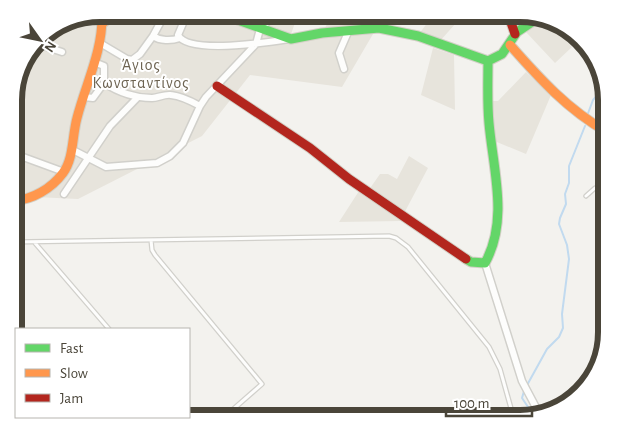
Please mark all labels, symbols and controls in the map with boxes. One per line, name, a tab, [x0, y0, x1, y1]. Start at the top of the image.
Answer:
north arrow	[15, 15, 65, 65]
text: N	[42, 39, 59, 54]
district label: Άγιος Κωνσταντίνος	[92, 57, 190, 92]
legend	[15, 328, 190, 418]
text: Fast	[60, 341, 84, 356]
text: Slow	[60, 366, 88, 381]
scale bar	[446, 386, 532, 418]
text: Jam	[60, 391, 83, 406]
text: 100 m	[454, 396, 489, 411]

